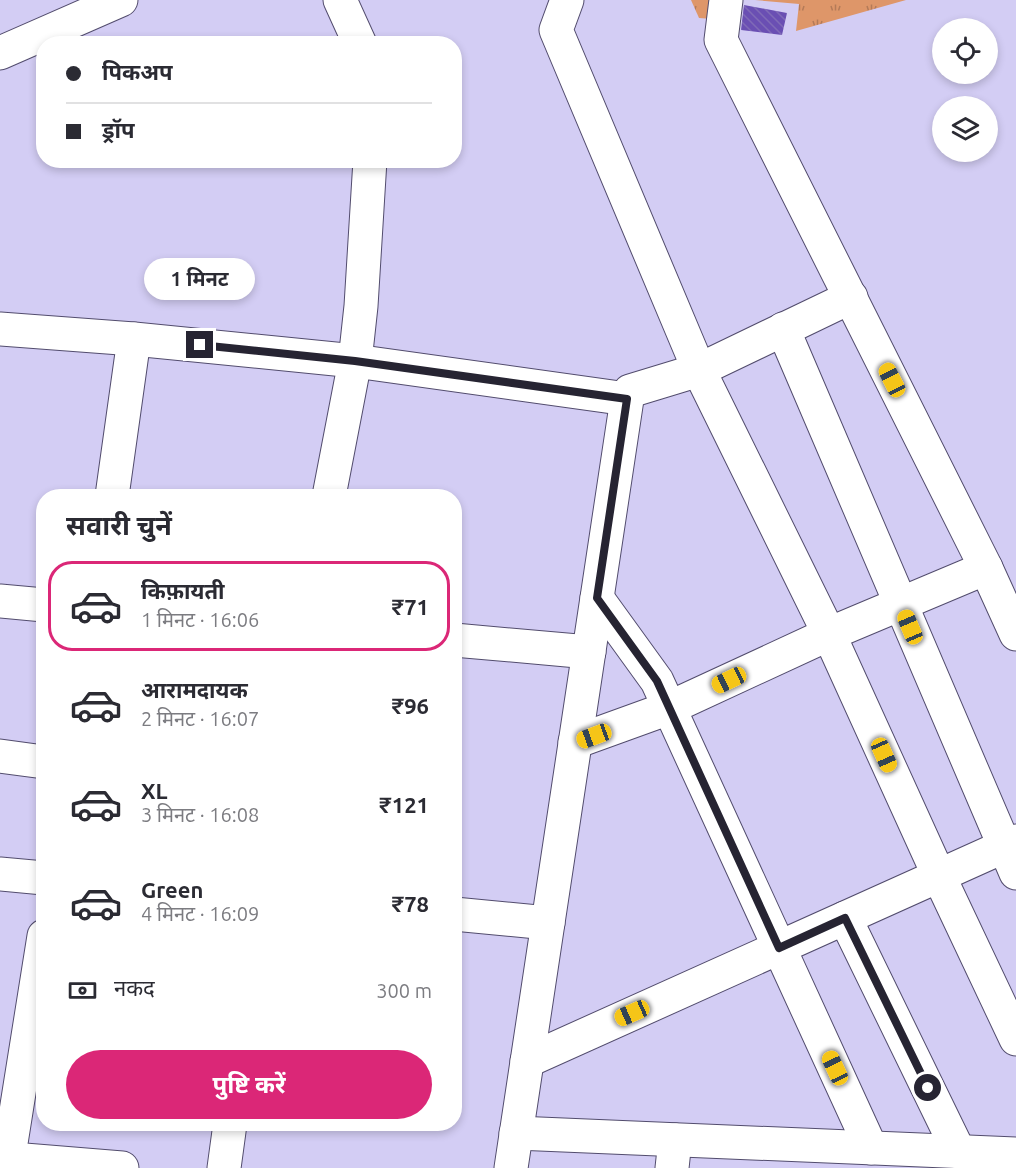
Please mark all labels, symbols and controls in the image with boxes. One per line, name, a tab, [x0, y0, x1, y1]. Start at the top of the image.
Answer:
map controls	[932, 18, 998, 162]
button: locate	[932, 18, 998, 84]
text: पिकअप	[102, 59, 173, 84]
button: layers	[932, 96, 998, 162]
text: ड्रॉप	[102, 117, 135, 142]
callout: 1 मिनट	[144, 258, 256, 300]
text: 1 मिनट	[171, 267, 229, 290]
route end	[186, 331, 213, 358]
car	[876, 360, 908, 400]
text: सवारी चुनें	[66, 510, 172, 540]
text: किफ़ायती	[141, 578, 225, 603]
icon: car	[69, 579, 123, 633]
text: ₹71	[392, 594, 429, 619]
car	[895, 607, 925, 647]
text: 1 मिनट · 16:06	[141, 608, 259, 631]
car	[709, 664, 749, 696]
text: आरामदायक	[141, 677, 248, 702]
icon: car	[69, 678, 123, 732]
text: ₹96	[392, 693, 429, 718]
text: 2 मिनट · 16:07	[141, 707, 259, 730]
car	[574, 721, 614, 751]
car	[868, 735, 900, 775]
icon: car	[69, 777, 123, 831]
text: XL	[141, 778, 168, 803]
text: ₹121	[379, 792, 429, 817]
text: 3 मिनट · 16:08	[141, 803, 259, 826]
icon: car	[69, 876, 123, 930]
text: Green	[141, 877, 203, 902]
text: ₹78	[392, 891, 429, 916]
text: 4 मिनट · 16:09	[141, 902, 259, 925]
icon: cash	[66, 974, 99, 1007]
text: नकद	[114, 975, 155, 1000]
text: 300 m	[376, 979, 432, 1002]
car	[612, 997, 652, 1029]
car	[819, 1048, 851, 1088]
button: पुष्टि करें	[66, 1050, 432, 1119]
route start	[914, 1074, 941, 1101]

